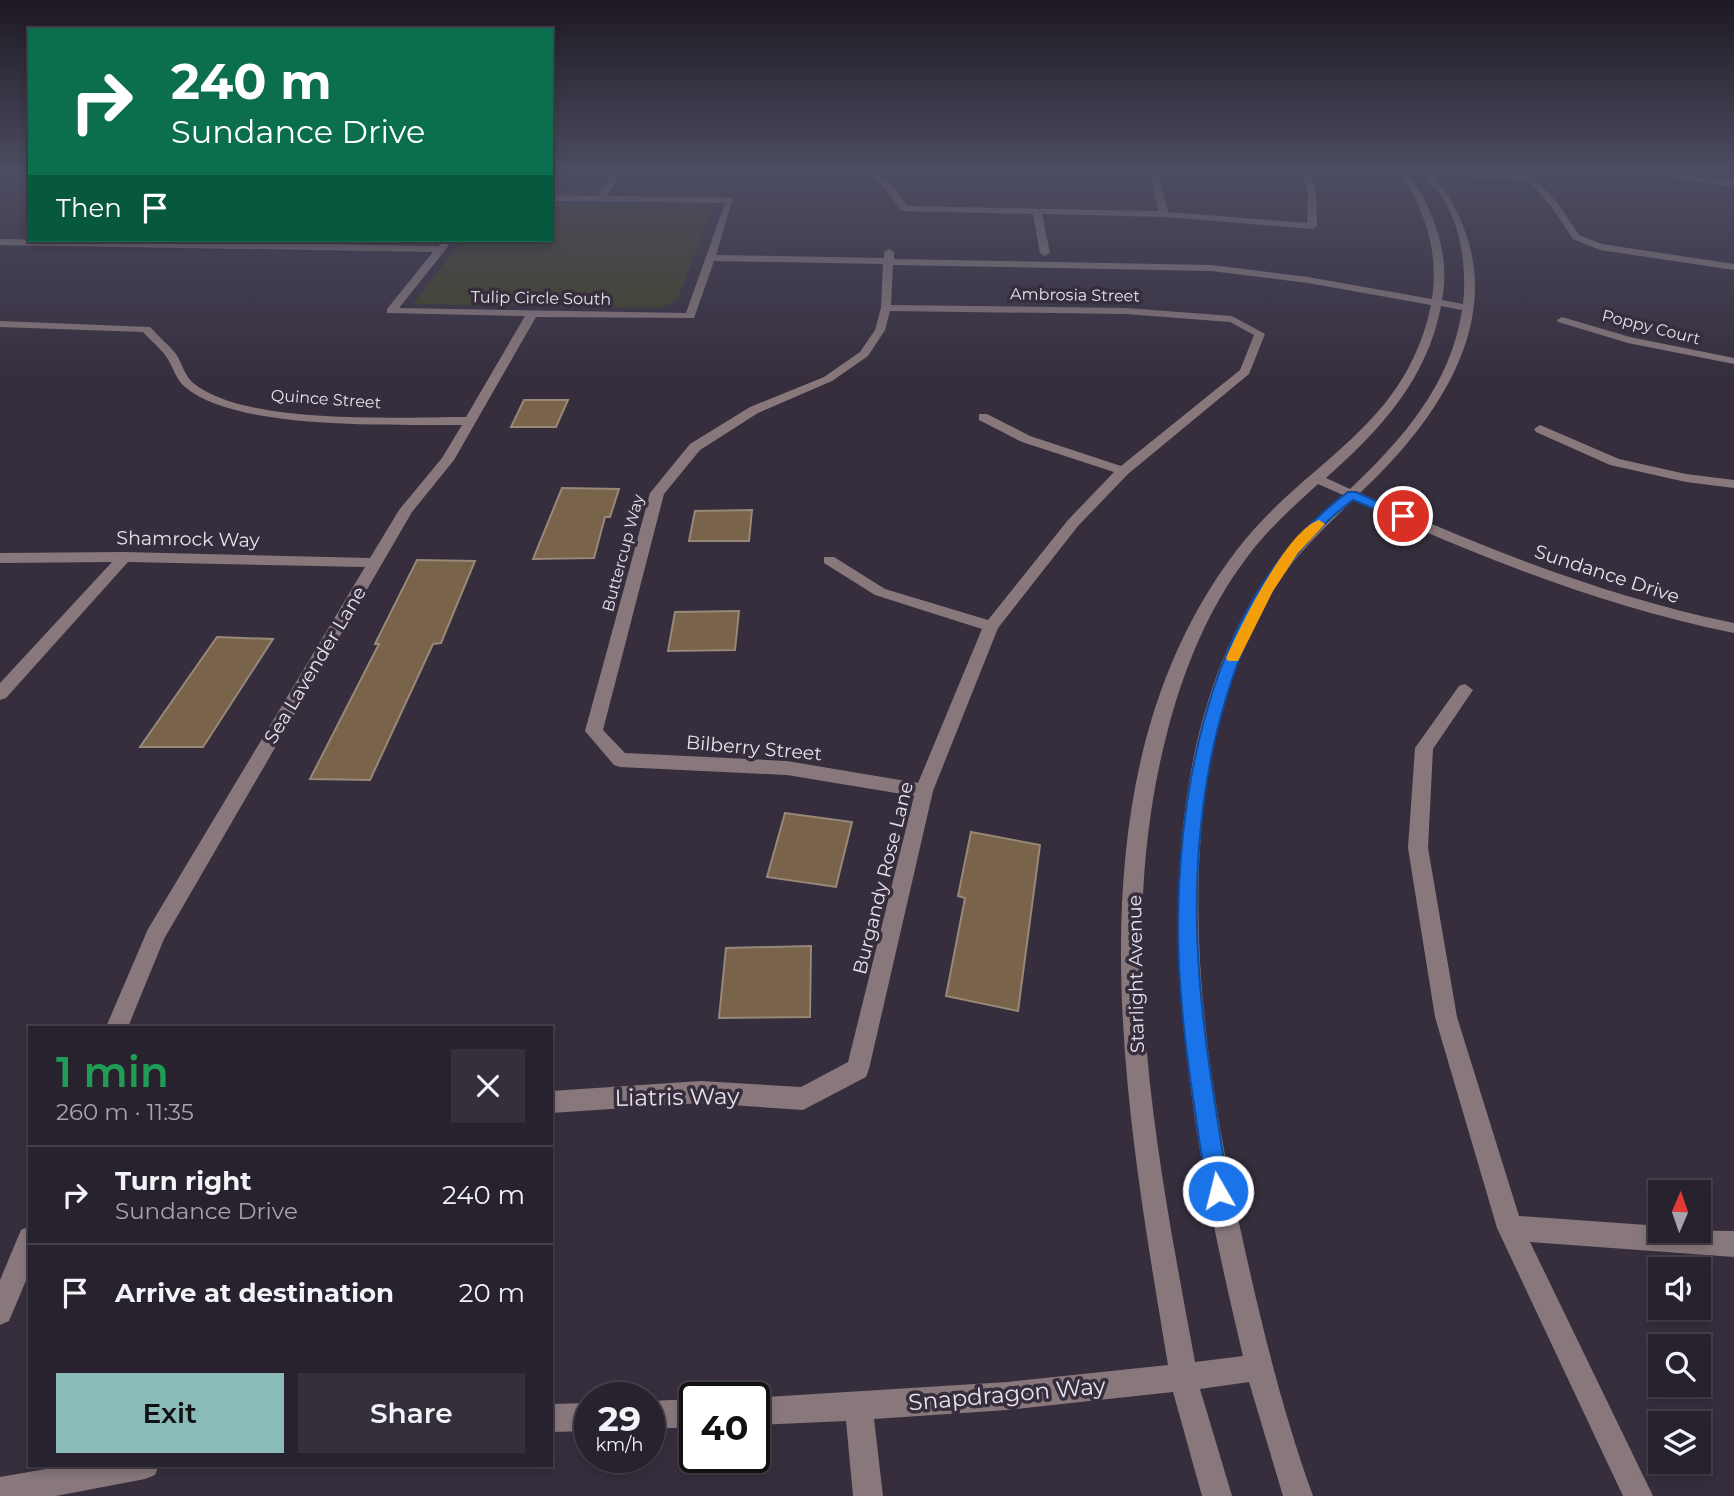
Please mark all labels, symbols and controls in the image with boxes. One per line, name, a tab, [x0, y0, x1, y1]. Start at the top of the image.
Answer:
text: 240 m	[171, 52, 332, 111]
icon: right	[56, 56, 147, 147]
text: Sundance Drive	[171, 112, 425, 151]
icon: arrive	[136, 189, 174, 227]
text: Then	[56, 192, 122, 224]
street label: Ambrosia Street	[1010, 284, 1140, 306]
street label: Tulip Circle South	[471, 287, 611, 309]
street label: Poppy Court	[1600, 306, 1703, 349]
street label: Quince Street	[270, 386, 382, 412]
pin	[1373, 486, 1433, 546]
street label: Buttercup Way	[598, 492, 648, 614]
icon: arrive	[1384, 497, 1422, 535]
street label: Shamrock Way	[116, 526, 261, 552]
street label: Sundance Drive	[1532, 540, 1682, 608]
street label: Sea Lavender Lane	[259, 582, 371, 748]
street label: Bilberry Street	[685, 731, 823, 765]
street label: Burgandy Rose Lane	[848, 779, 918, 977]
street label: Starlight Avenue	[1123, 895, 1149, 1053]
text: 1 min	[56, 1046, 169, 1098]
button: close	[451, 1049, 525, 1123]
street label: Liatris Way	[614, 1082, 740, 1112]
text: 260 m · 11:35	[56, 1098, 194, 1126]
position arrow	[1181, 1154, 1255, 1228]
text: Turn right	[115, 1165, 251, 1197]
icon: right	[56, 1176, 94, 1214]
text: 240 m	[442, 1179, 525, 1211]
north arrow	[1648, 1180, 1712, 1242]
map controls	[1648, 1180, 1711, 1474]
text: Sundance Drive	[115, 1197, 298, 1225]
button: sound	[1648, 1257, 1711, 1320]
icon: arrive	[56, 1274, 94, 1312]
text: Arrive at destination	[115, 1277, 394, 1309]
text: 20 m	[459, 1277, 525, 1309]
button: search	[1648, 1334, 1711, 1397]
street label: Snapdragon Way	[907, 1371, 1107, 1417]
button: Exit	[56, 1373, 284, 1453]
button: Share	[298, 1373, 525, 1453]
speed limit sign: 40	[679, 1382, 770, 1473]
text: 29	[598, 1397, 641, 1440]
button: layers	[1648, 1411, 1711, 1474]
text: km/h	[595, 1434, 644, 1456]

